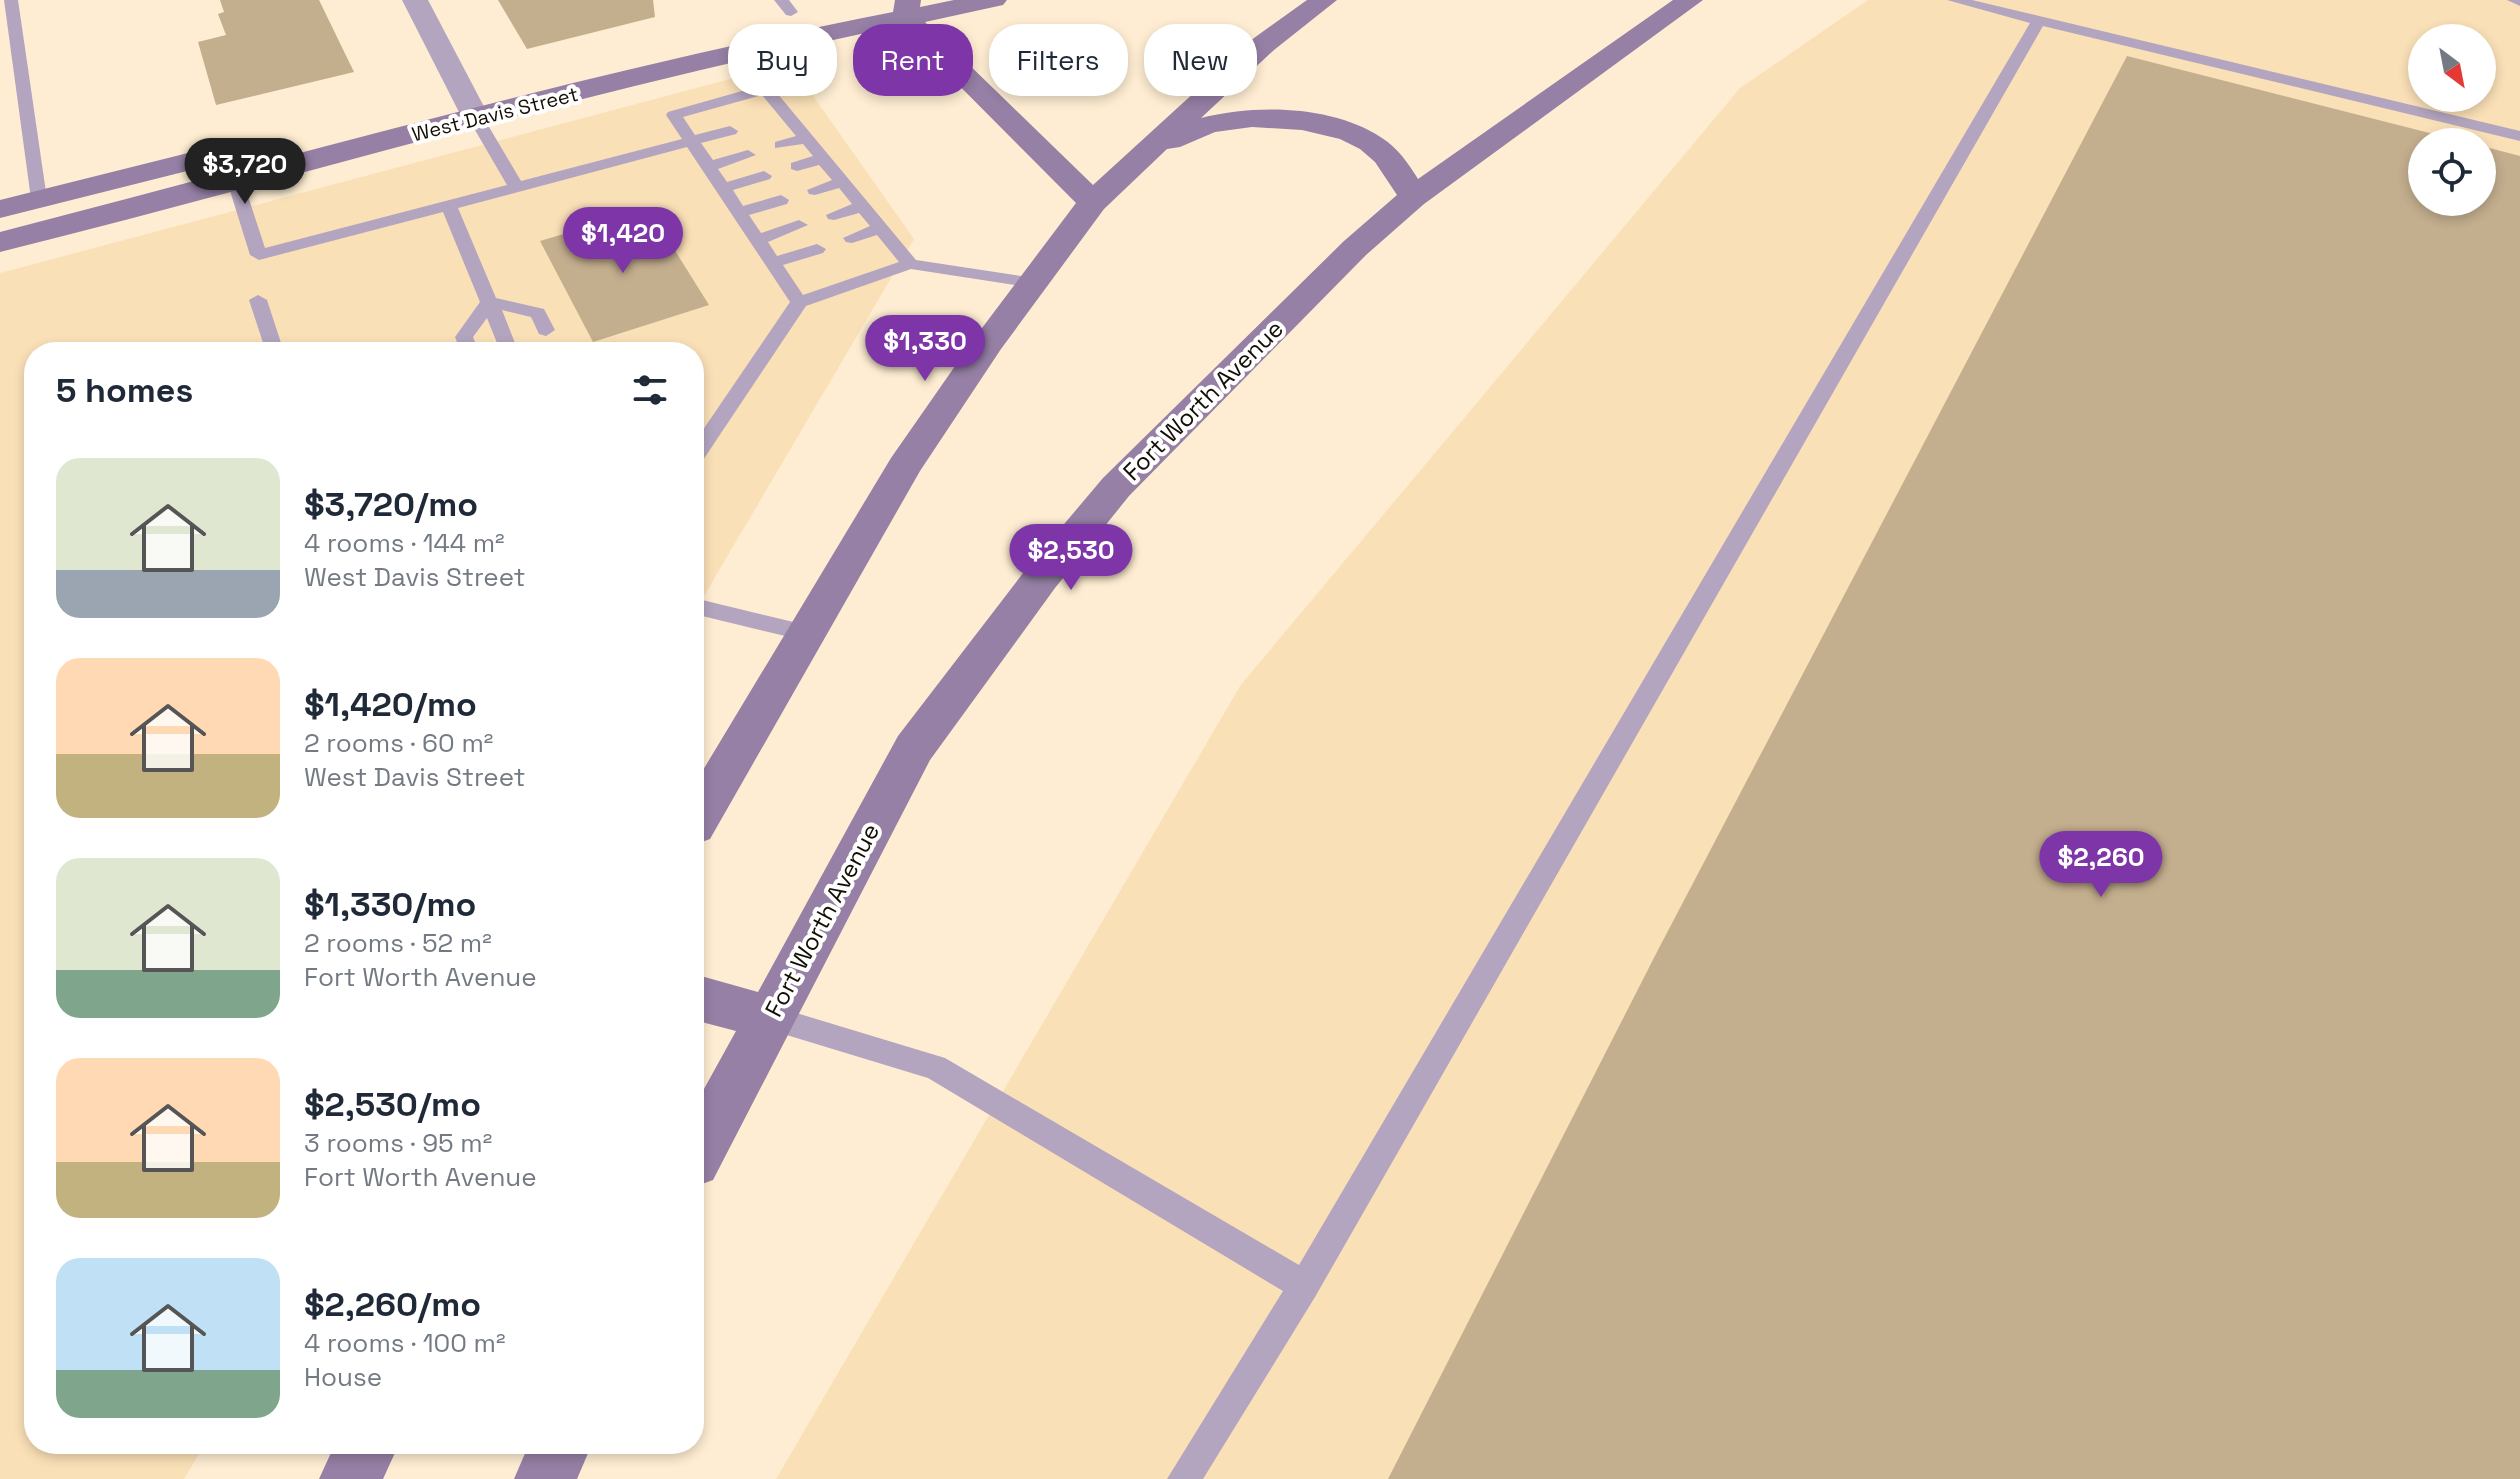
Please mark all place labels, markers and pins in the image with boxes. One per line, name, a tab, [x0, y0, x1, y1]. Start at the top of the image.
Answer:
pin: $3,720	[180, 138, 310, 206]
pin: $1,420	[558, 207, 688, 275]
pin: $1,330	[860, 315, 990, 383]
pin: $2,530	[1006, 524, 1136, 592]
pin: $2,260	[2036, 831, 2166, 899]

